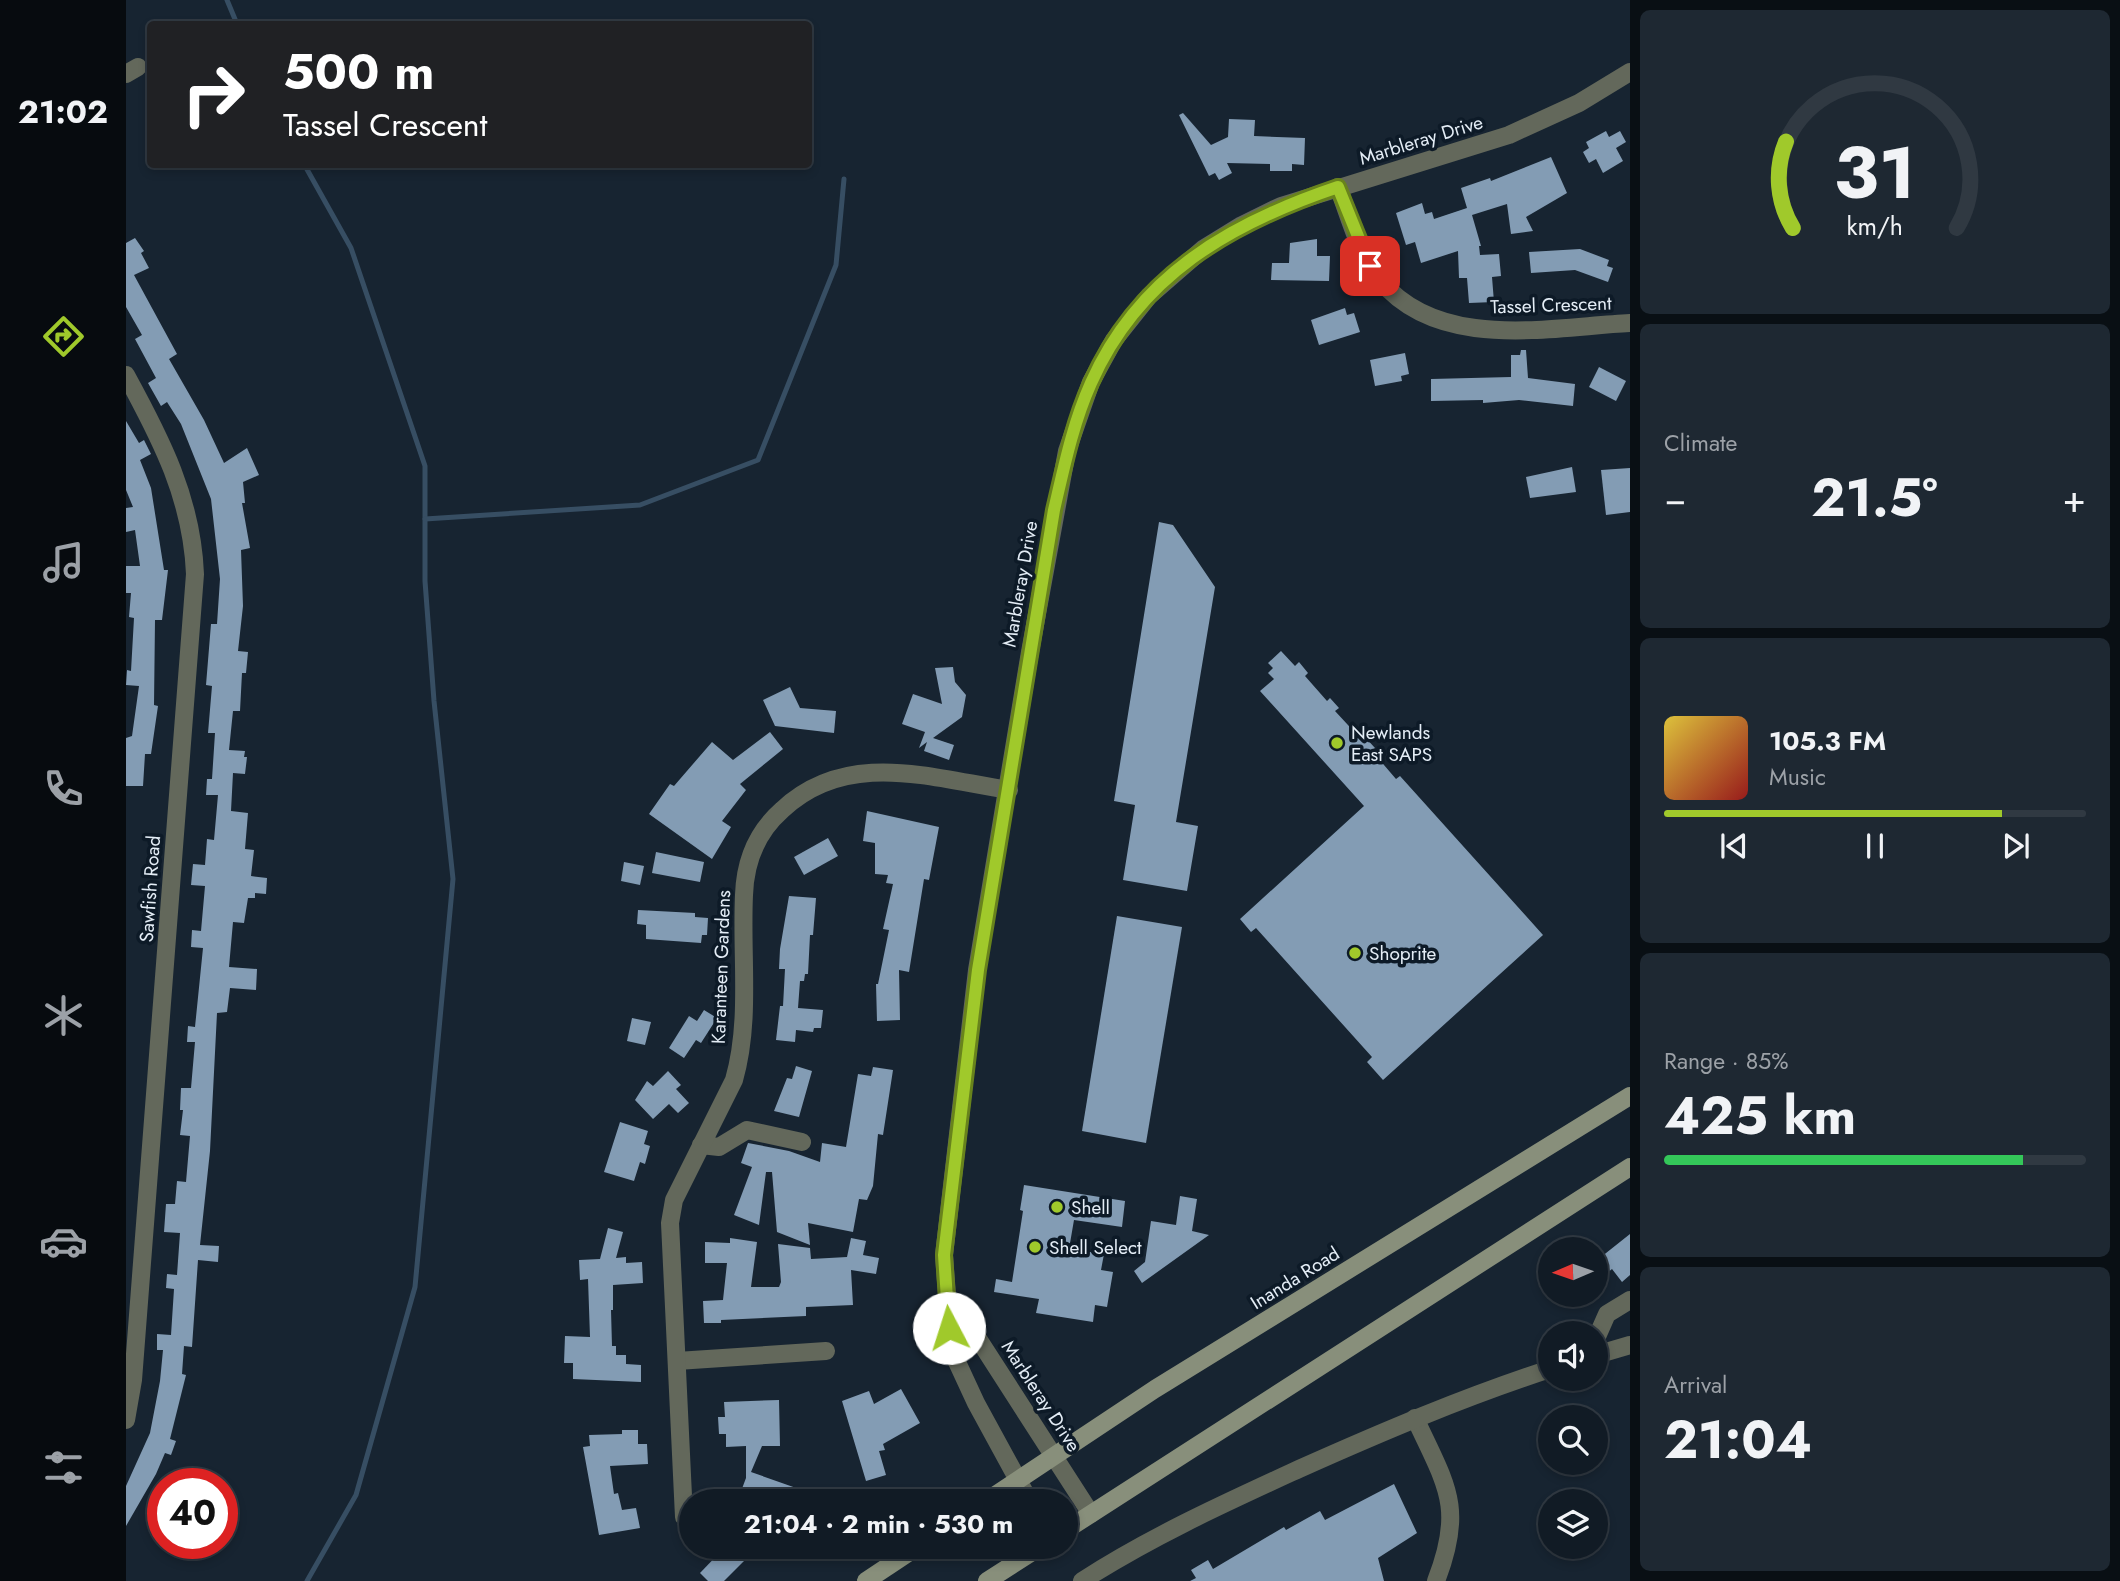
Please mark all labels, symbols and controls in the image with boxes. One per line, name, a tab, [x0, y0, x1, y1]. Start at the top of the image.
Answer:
text: 500 m	[283, 37, 434, 107]
icon: right	[168, 49, 259, 140]
text: 21:02	[18, 89, 108, 135]
text: Tassel Crescent	[283, 102, 487, 148]
street label: Marbleray Drive	[1356, 108, 1486, 172]
text: 31	[1834, 120, 1916, 225]
text: km/h	[1847, 208, 1903, 244]
pin	[1340, 236, 1400, 296]
icon: arrive	[1351, 247, 1389, 285]
street label: Tassel Crescent	[1490, 289, 1613, 321]
icon: directions	[39, 312, 88, 361]
text: Climate	[1664, 426, 1737, 460]
text: 21.5°	[1811, 460, 1938, 536]
text: −	[1664, 471, 1686, 526]
text: +	[2063, 471, 2086, 526]
street label: Marbleray Drive	[996, 518, 1044, 649]
icon: music	[39, 538, 88, 587]
place label: Newlands East SAPS	[1351, 719, 1432, 768]
text: 105.3 FM	[1769, 722, 1886, 760]
marker: Newlands East SAPS	[1329, 735, 1345, 751]
text: Music	[1769, 760, 1826, 794]
icon: phone	[39, 764, 88, 813]
icon: previous	[1715, 827, 1753, 865]
icon: pause	[1856, 827, 1894, 865]
icon: next	[1997, 827, 2035, 865]
street label: Sawfish Road	[133, 835, 167, 943]
street label: Karanteen Gardens	[705, 889, 737, 1044]
place label: Shoprite	[1369, 940, 1437, 967]
marker: Shoprite	[1347, 945, 1363, 961]
icon: climate	[39, 991, 88, 1040]
text: Range · 85%	[1664, 1044, 1788, 1078]
text: 425 km	[1664, 1078, 1856, 1154]
place label: Shell	[1071, 1194, 1110, 1221]
marker: Shell	[1049, 1199, 1065, 1215]
icon: car	[39, 1217, 88, 1266]
place label: Shell Select	[1049, 1234, 1142, 1261]
north arrow	[1538, 1237, 1608, 1307]
map controls	[1538, 1237, 1608, 1559]
marker: Shell Select	[1027, 1239, 1043, 1255]
street label: Inanda Road	[1245, 1240, 1345, 1316]
position arrow	[912, 1291, 986, 1365]
button: sound	[1538, 1321, 1608, 1391]
street label: Marbleray Drive	[995, 1335, 1087, 1457]
text: Arrival	[1664, 1368, 1727, 1402]
text: 21:04	[1664, 1402, 1812, 1478]
button: search	[1538, 1405, 1608, 1475]
icon: filters	[39, 1443, 88, 1492]
speed limit sign: 40	[147, 1468, 238, 1559]
button: layers	[1538, 1489, 1608, 1559]
text: 21:04 · 2 min · 530 m	[744, 1505, 1013, 1543]

